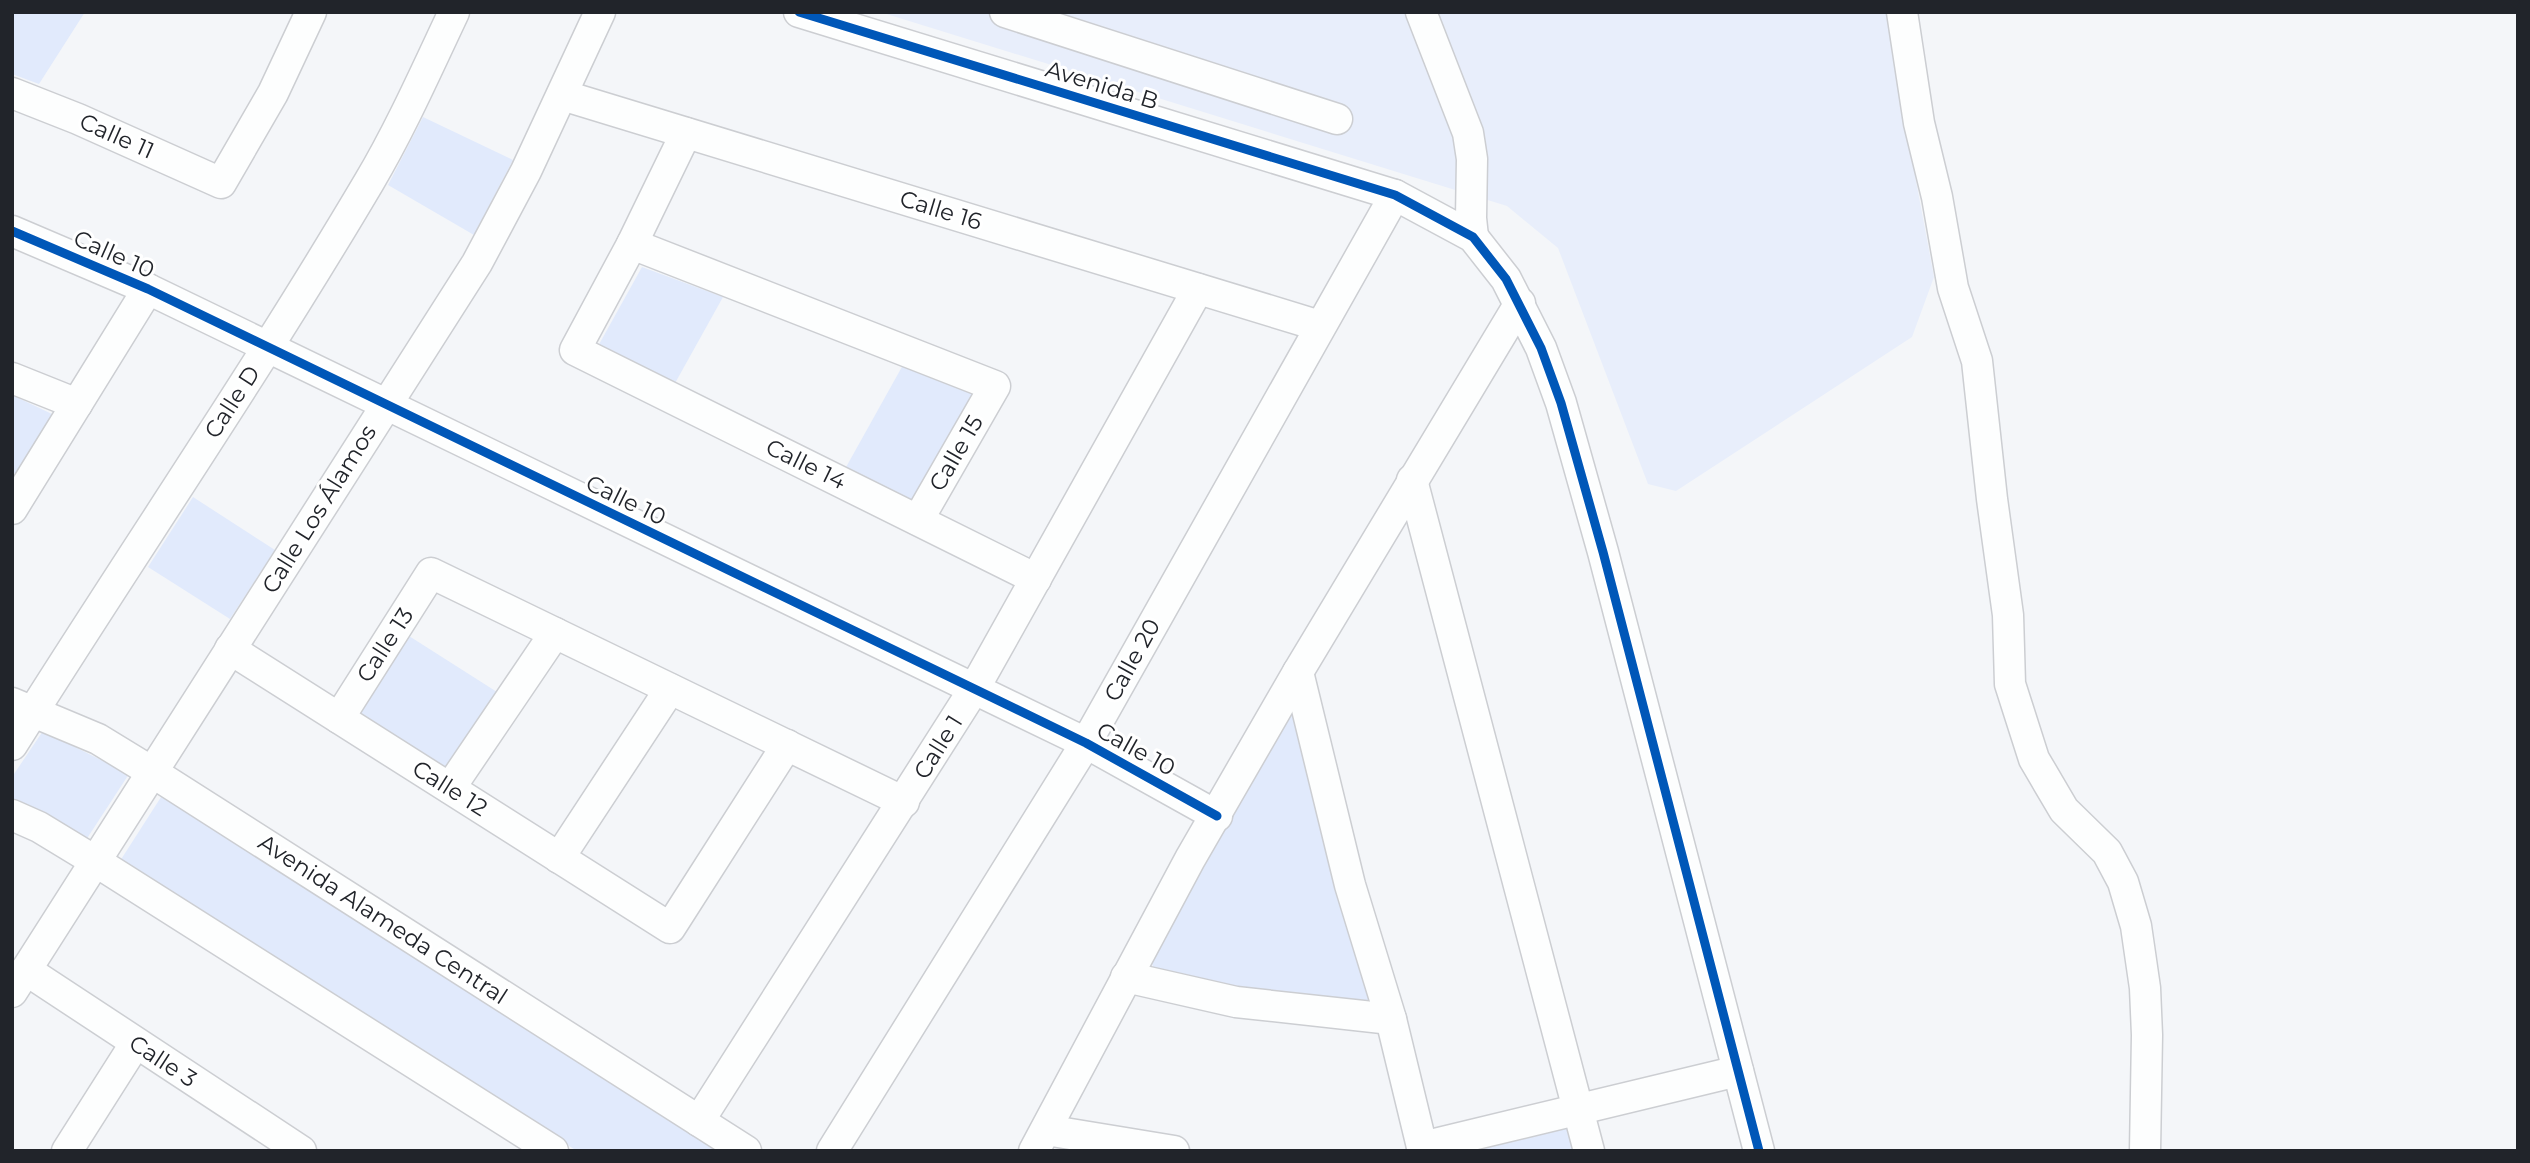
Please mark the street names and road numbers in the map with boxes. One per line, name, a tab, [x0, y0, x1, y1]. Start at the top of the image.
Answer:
street label: Avenida B	[1042, 55, 1162, 115]
street label: Calle 11	[75, 107, 159, 165]
street label: Calle 16	[897, 184, 985, 236]
street label: Calle 10	[69, 224, 159, 284]
street label: Calle D	[198, 360, 266, 444]
street label: Calle 15	[923, 410, 989, 496]
street label: Calle Los Álamos	[256, 420, 382, 598]
street label: Calle 14	[761, 433, 851, 495]
street label: Calle 10	[581, 469, 671, 531]
street label: Calle 13	[351, 602, 419, 688]
street label: Calle 20	[1098, 614, 1166, 706]
street label: Calle 1	[908, 710, 968, 784]
street label: Calle 10	[1092, 716, 1180, 782]
street label: Calle 12	[407, 754, 493, 822]
street label: Avenida Alameda Central	[253, 828, 513, 1010]
street label: Calle 3	[124, 1029, 202, 1093]

